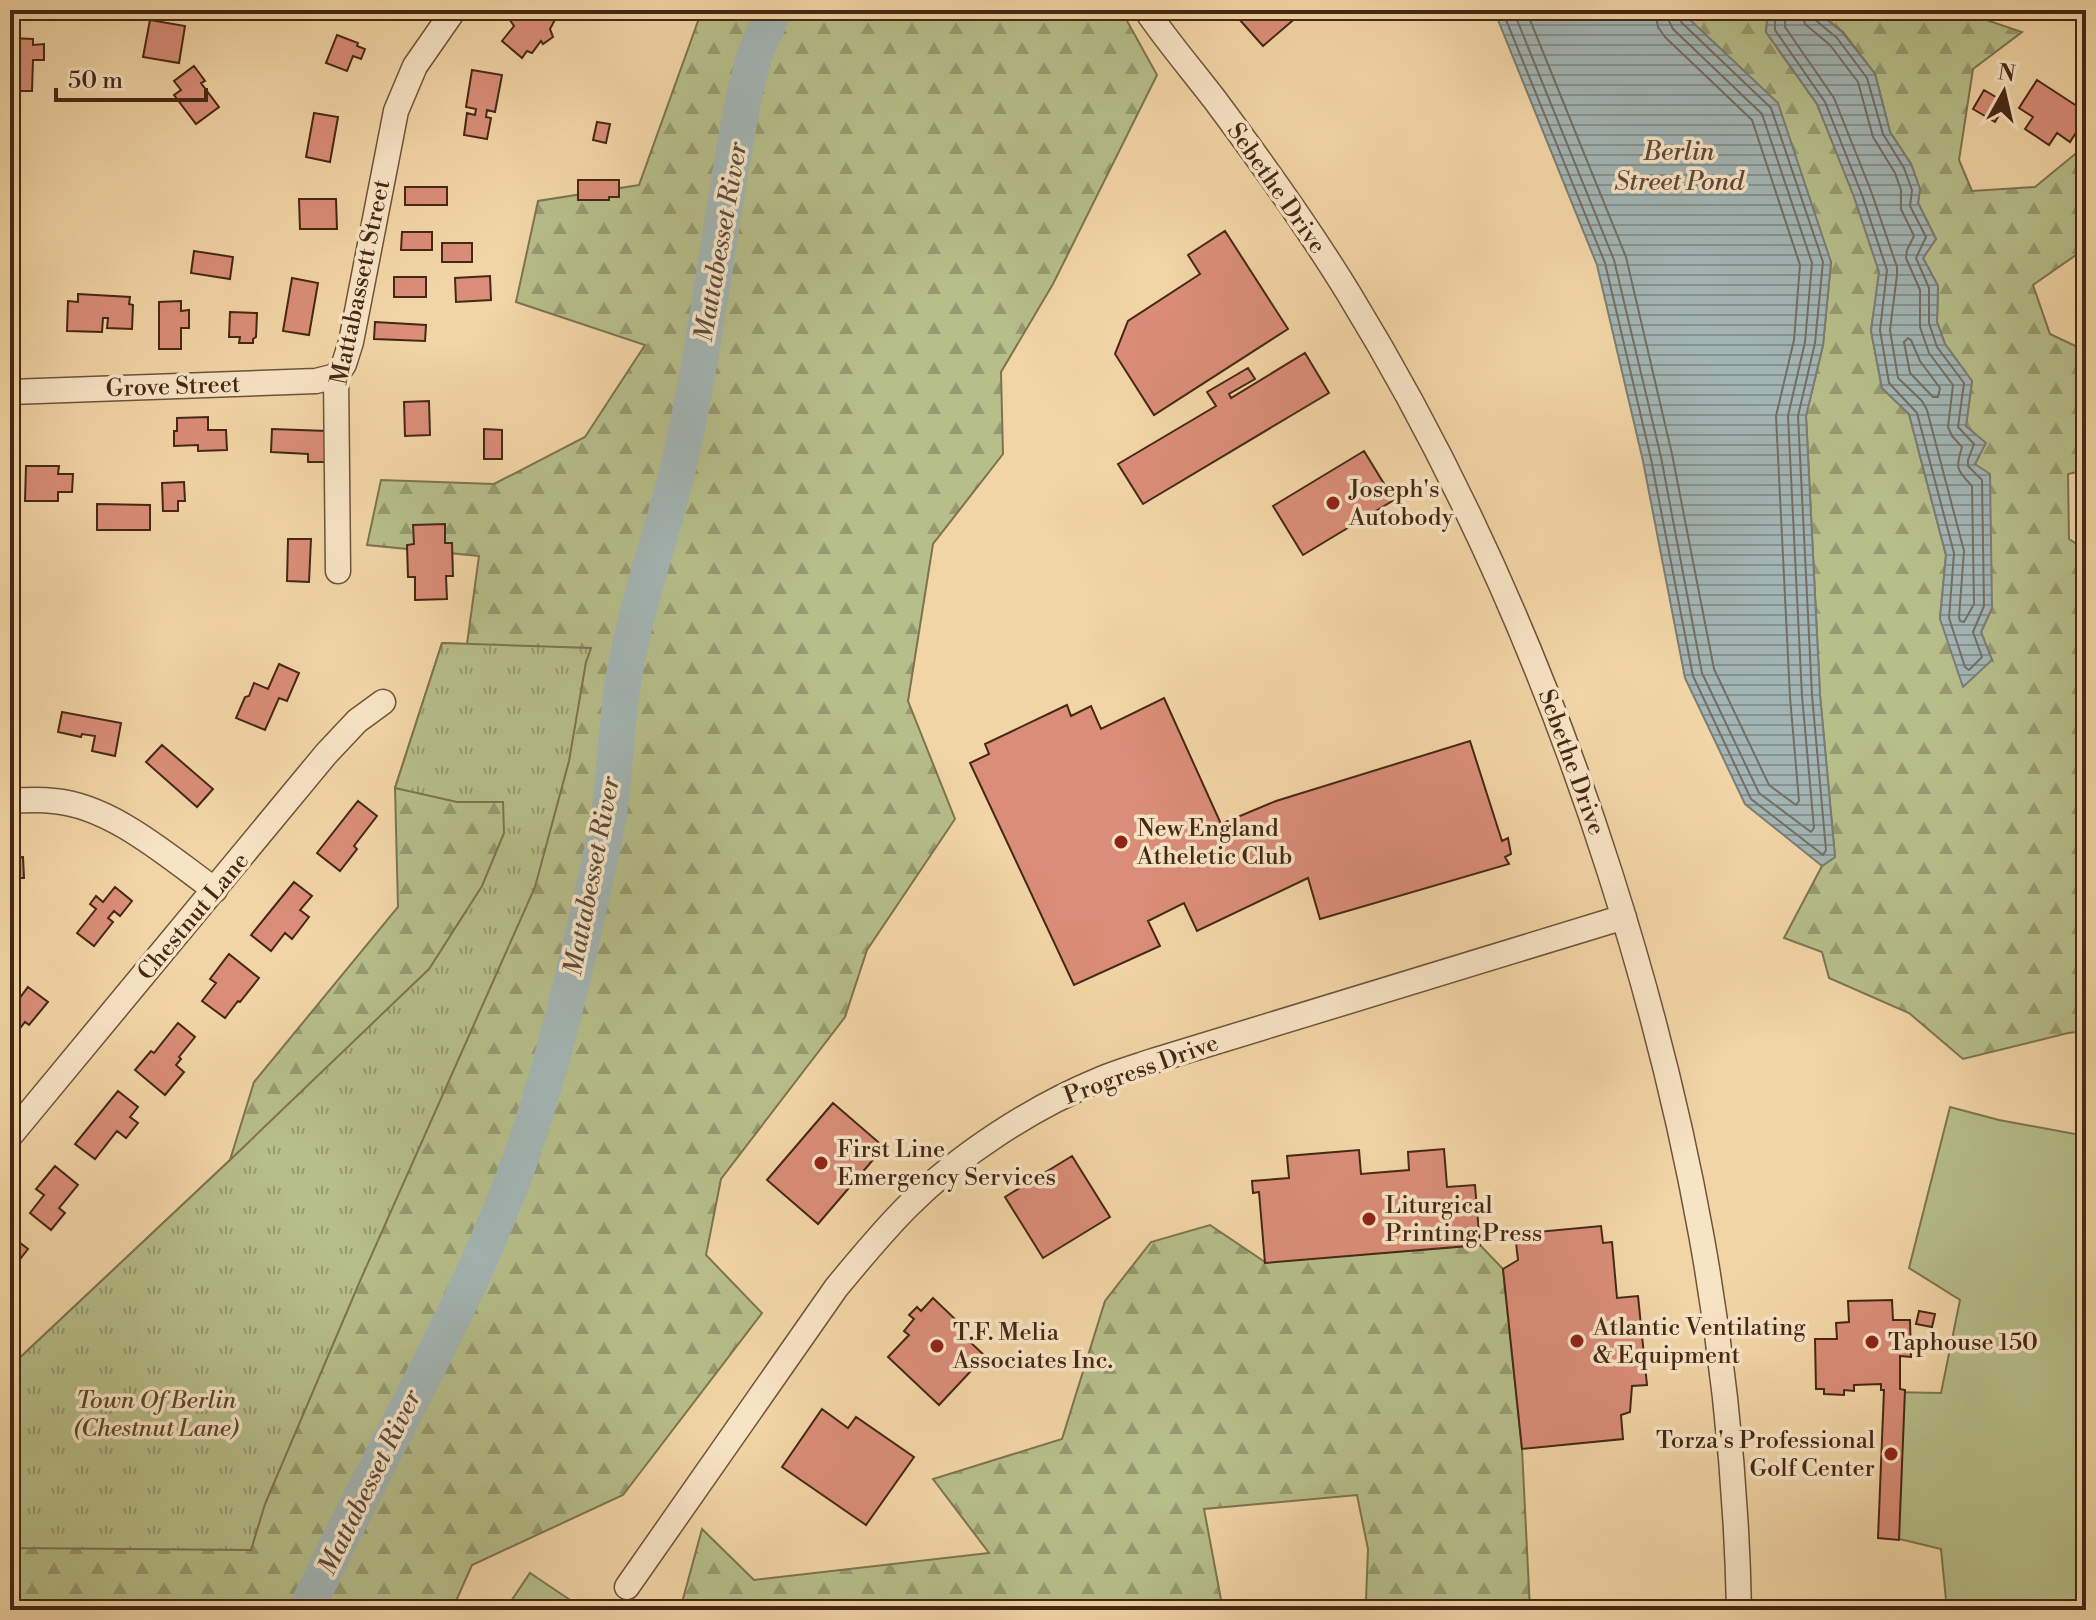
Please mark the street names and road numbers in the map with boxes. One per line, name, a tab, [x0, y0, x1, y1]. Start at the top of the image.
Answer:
street label: Sebethe Drive	[1220, 117, 1332, 260]
street label: Mattabassett Street	[325, 176, 397, 388]
street label: Grove Street	[105, 370, 241, 404]
street label: Sebethe Drive	[1531, 685, 1611, 839]
street label: Chestnut Lane	[131, 846, 256, 987]
street label: Progress Drive	[1060, 1028, 1223, 1112]

